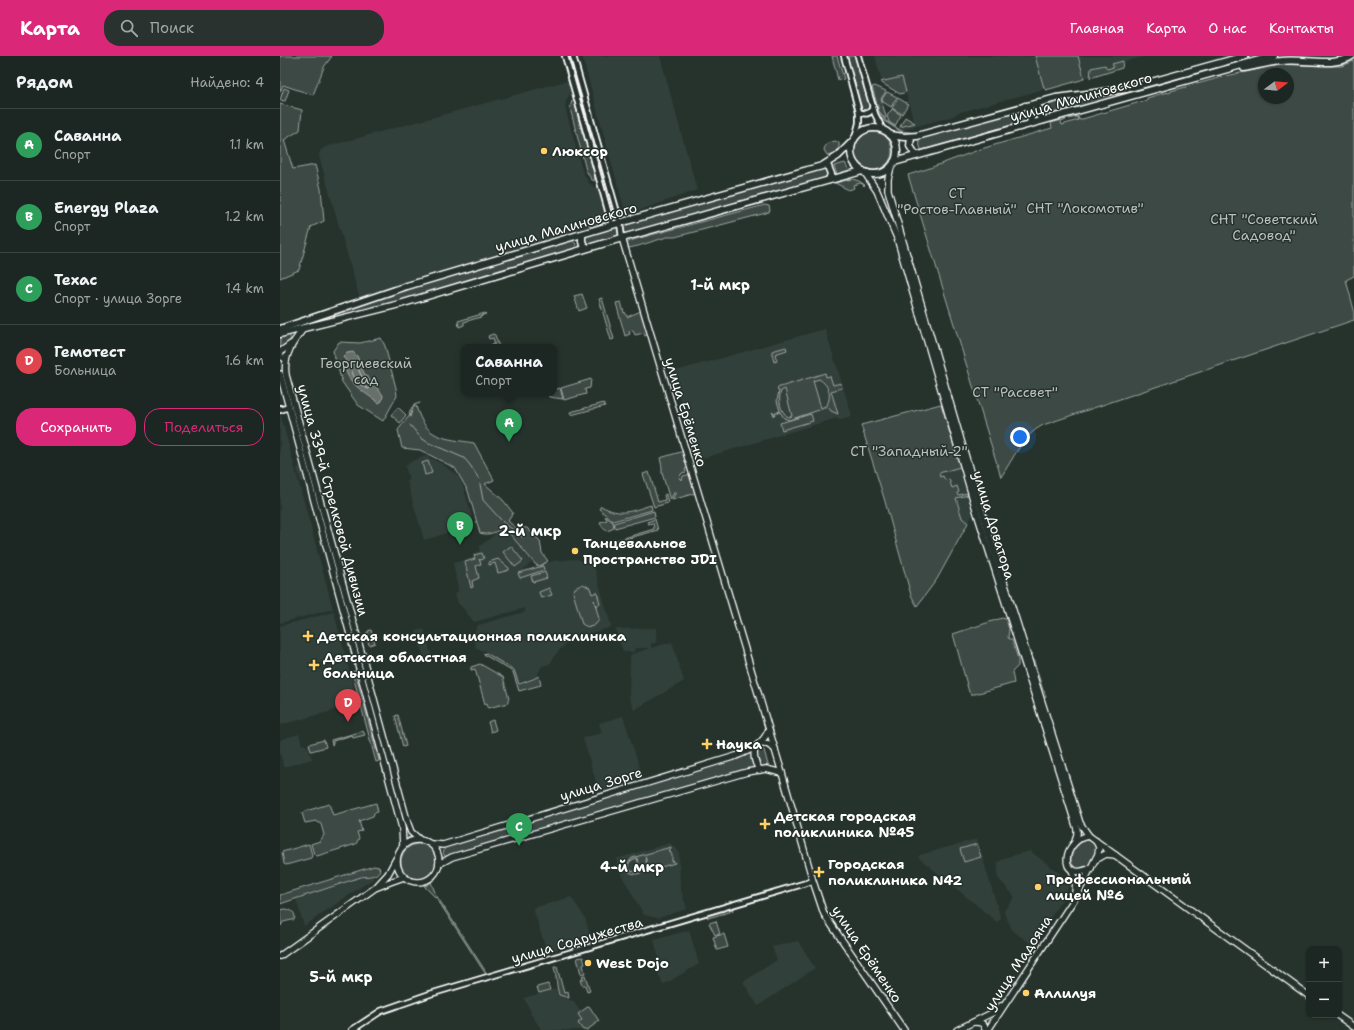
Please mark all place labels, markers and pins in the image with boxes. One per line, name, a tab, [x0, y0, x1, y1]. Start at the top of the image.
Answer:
place label: Люксор	[552, 142, 608, 160]
marker: Люксор	[539, 146, 549, 156]
pin: A	[496, 409, 522, 442]
pin: B	[447, 512, 473, 545]
place label: Танцевальное Пространство JDI	[583, 534, 717, 568]
marker: Танцевальное Пространство JDI	[570, 546, 580, 556]
place label: Детская консультационная поликлиника	[317, 627, 627, 645]
marker: Детская консультационная поликлиника	[302, 630, 314, 642]
place label: Детская областная больница	[323, 648, 467, 682]
marker: Детская областная больница	[308, 659, 320, 671]
pin: D	[335, 689, 361, 722]
place label: Наука	[716, 735, 762, 753]
marker: Наука	[701, 738, 713, 750]
place label: Детская городская поликлиника №45	[774, 807, 916, 841]
pin: C	[506, 813, 532, 846]
marker: Детская городская поликлиника №45	[759, 818, 771, 830]
place label: Городская поликлиника N42	[828, 855, 963, 889]
marker: Городская поликлиника N42	[813, 866, 825, 878]
place label: Профессиональный лицей №6	[1046, 870, 1192, 904]
marker: Профессиональный лицей №6	[1033, 882, 1043, 892]
place label: West Dojo	[596, 954, 669, 972]
marker: West Dojo	[583, 958, 593, 968]
place label: Аллилуя	[1034, 984, 1096, 1002]
marker: Аллилуя	[1021, 988, 1031, 998]

